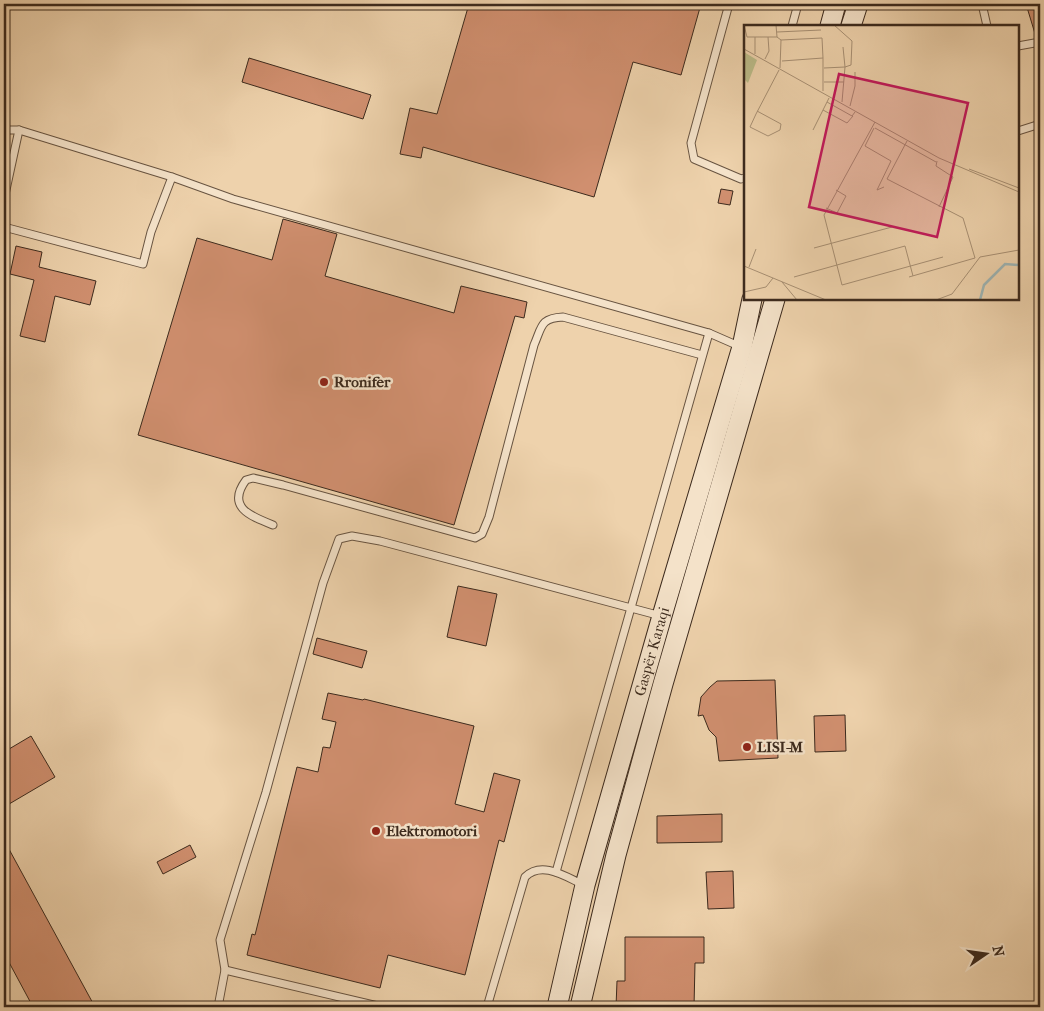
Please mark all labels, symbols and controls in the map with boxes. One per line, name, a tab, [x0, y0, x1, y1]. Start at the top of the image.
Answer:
inset map	[744, 25, 1019, 300]
place label: Rronifer	[334, 373, 391, 391]
marker: Rronifer	[318, 376, 330, 388]
street label: Gaspër Karaqi	[631, 604, 673, 698]
place label: LISI-M	[757, 738, 803, 756]
marker: LISI-M	[741, 741, 753, 753]
place label: Elektromotori	[386, 822, 478, 840]
marker: Elektromotori	[370, 825, 382, 837]
north arrow	[962, 928, 1012, 978]
text: N	[989, 944, 1008, 959]

